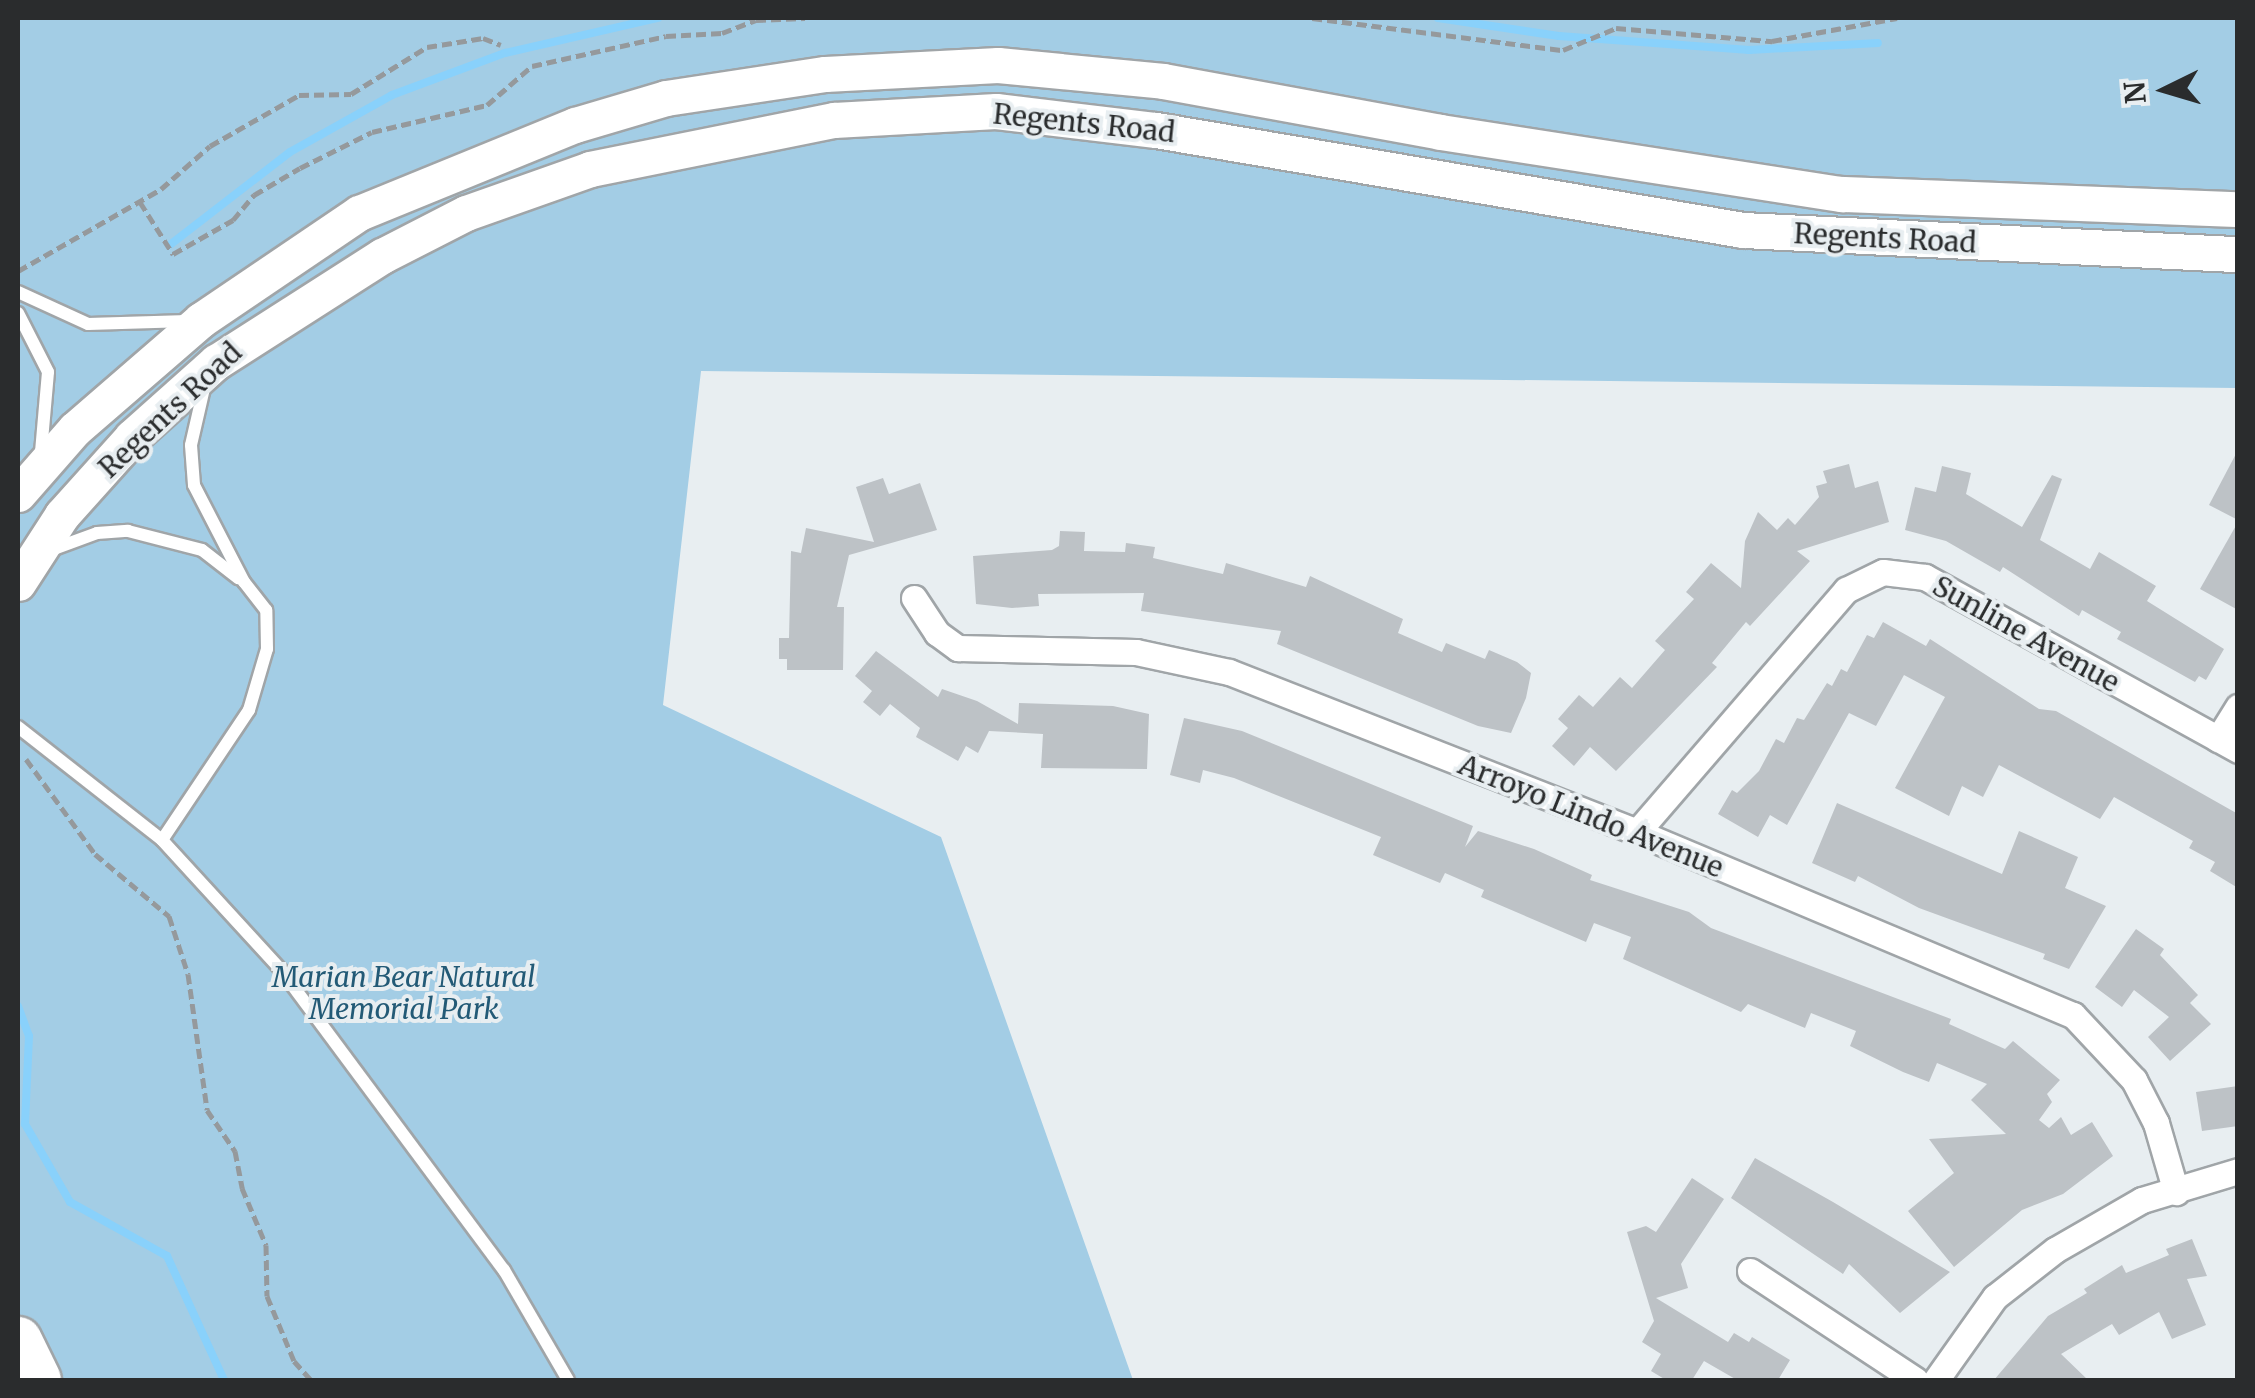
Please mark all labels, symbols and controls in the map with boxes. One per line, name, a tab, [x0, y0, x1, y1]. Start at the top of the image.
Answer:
north arrow	[2115, 40, 2215, 140]
text: N	[2116, 80, 2154, 105]
street label: Regents Road	[991, 97, 1177, 149]
street label: Regents Road	[1793, 216, 1977, 260]
street label: Regents Road	[92, 335, 248, 485]
street label: Sunline Avenue	[1927, 569, 2125, 699]
street label: Arroyo Lindo Avenue	[1454, 748, 1728, 884]
park label: Marian Bear Natural Memorial Park	[272, 960, 536, 1026]

